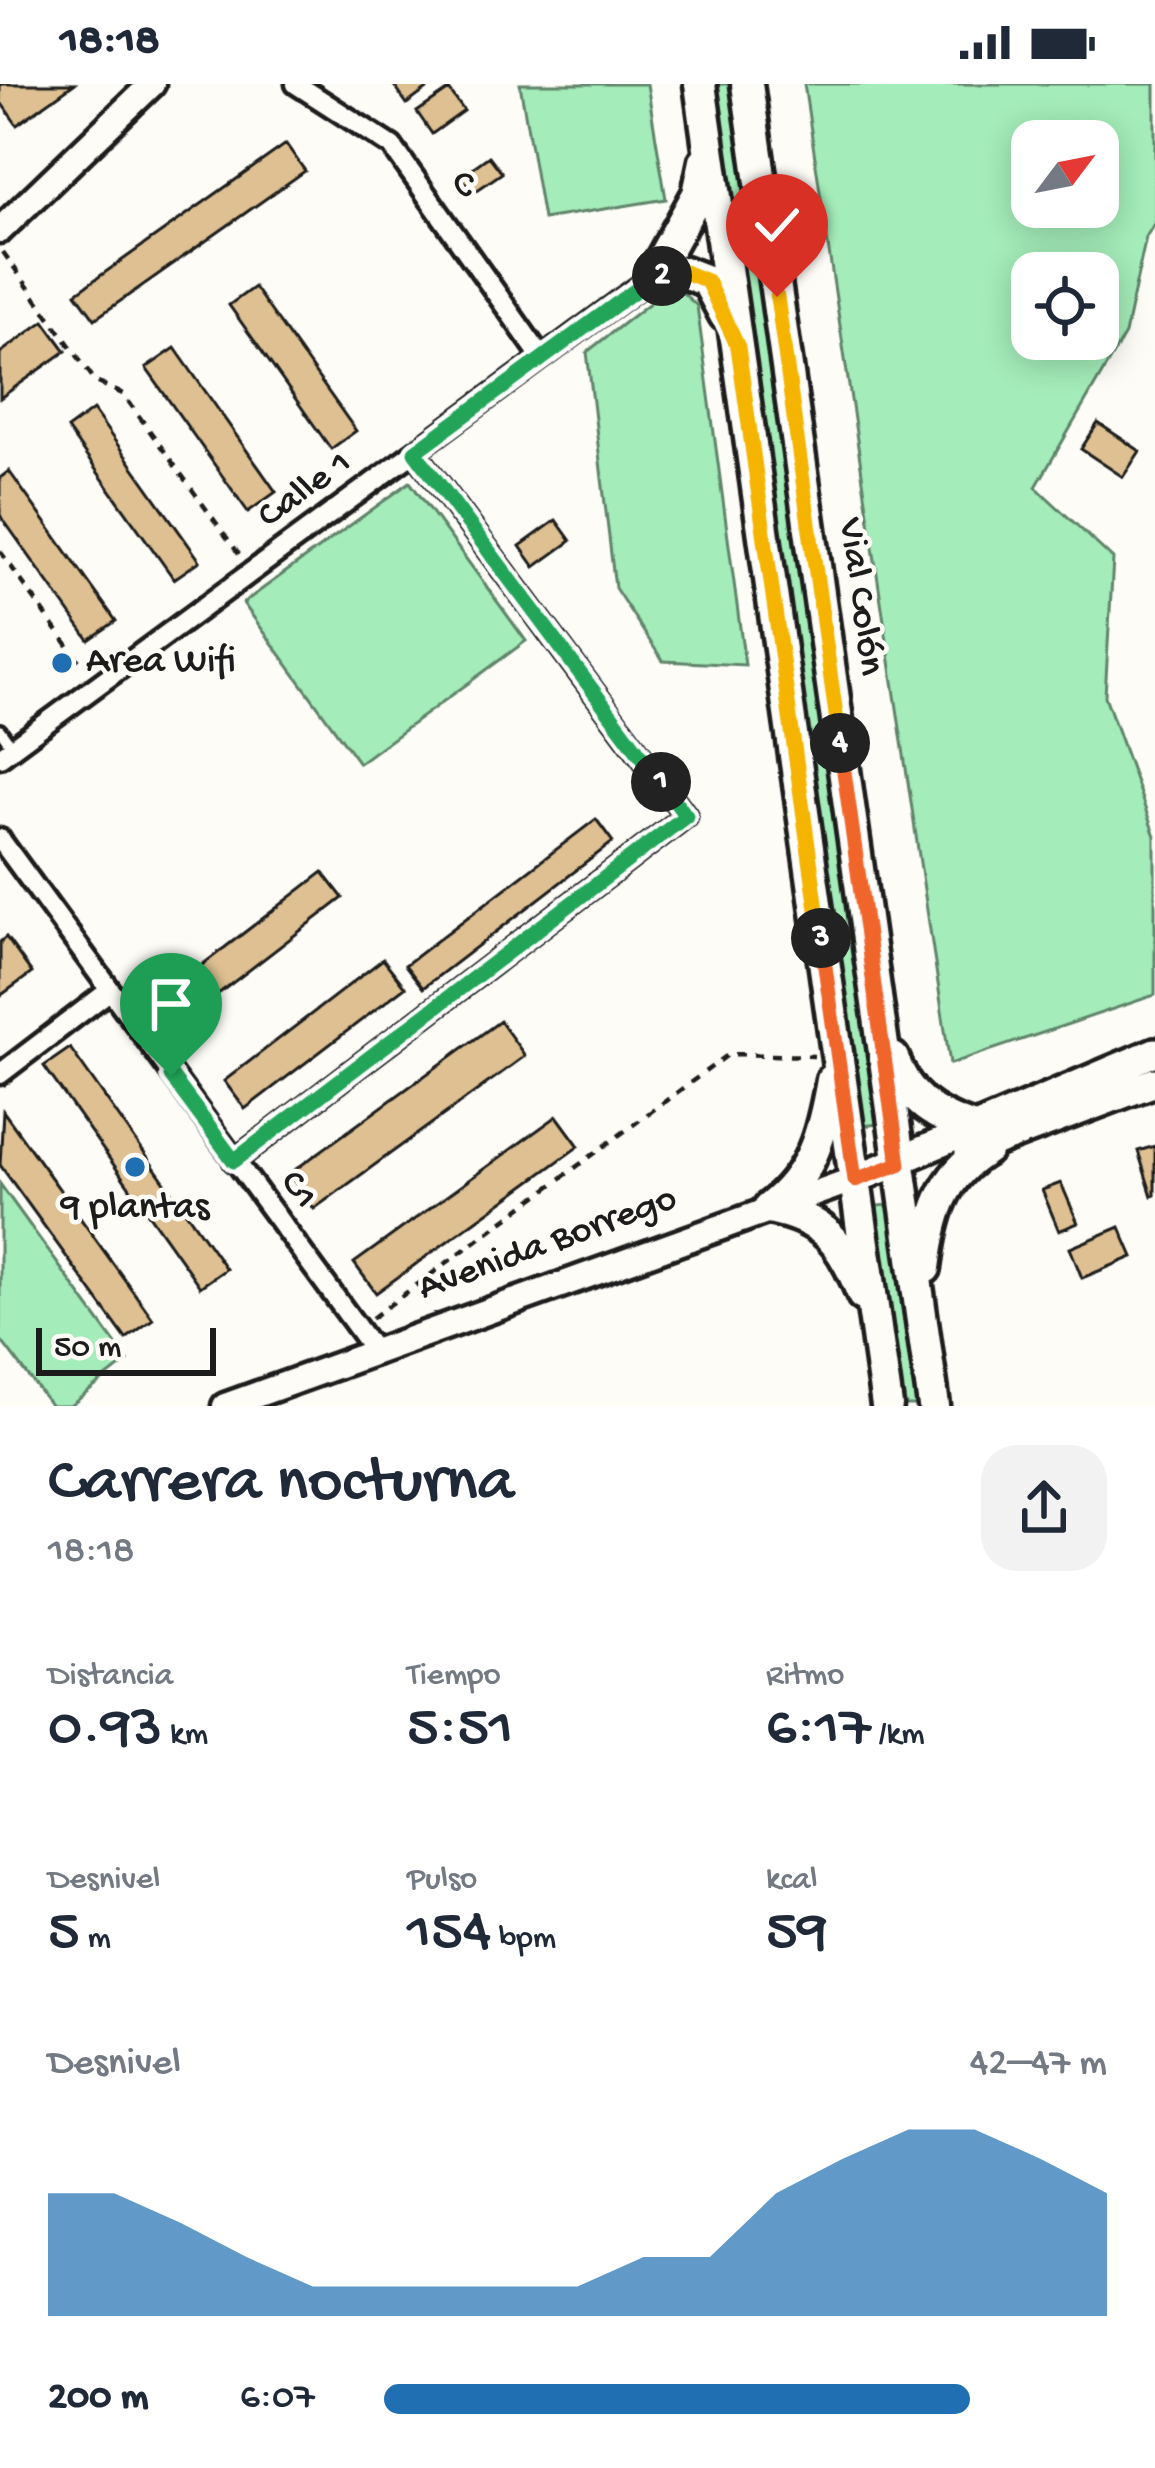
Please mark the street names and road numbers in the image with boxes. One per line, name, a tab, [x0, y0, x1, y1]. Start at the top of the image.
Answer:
street label: C	[437, 163, 489, 209]
street label: Calle 1	[250, 442, 362, 540]
street label: Vial Colón	[825, 514, 893, 679]
street label: C1	[268, 1162, 326, 1220]
street label: Avenida Borrego	[413, 1177, 683, 1313]

